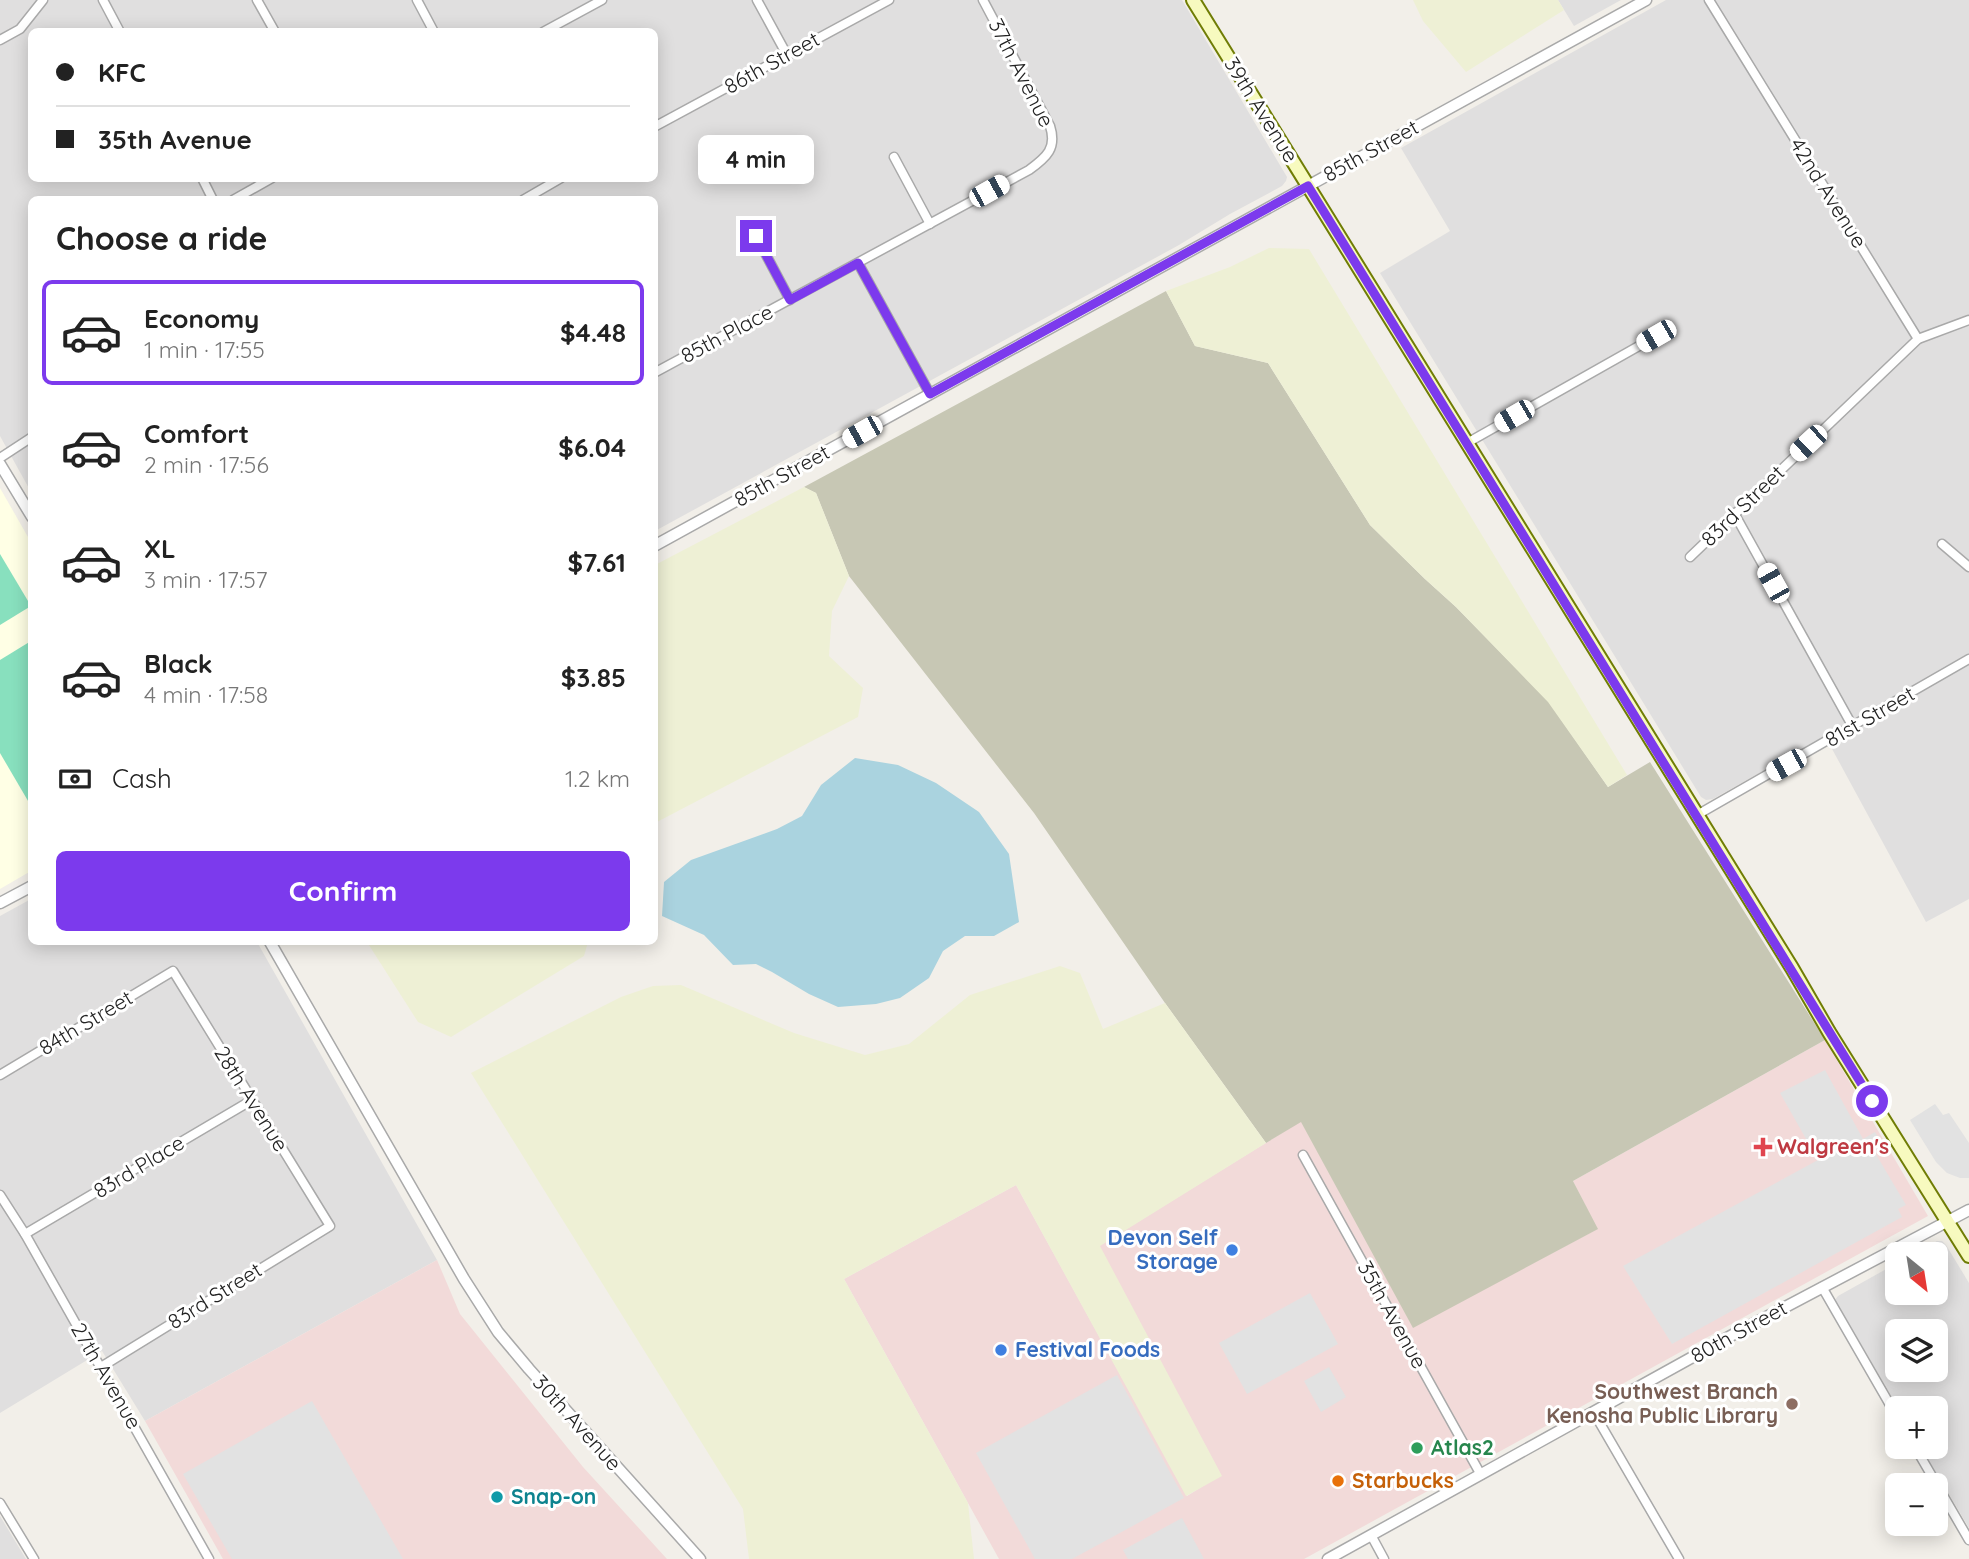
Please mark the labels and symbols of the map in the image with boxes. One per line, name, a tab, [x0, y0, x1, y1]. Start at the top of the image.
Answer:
street label: 37th Avenue	[983, 14, 1060, 131]
street label: 86th Street	[719, 25, 824, 99]
street label: 39th Avenue	[1219, 52, 1304, 167]
street label: 85th Street	[1318, 113, 1423, 187]
street label: 42nd Avenue	[1785, 133, 1873, 252]
callout: 4 min	[698, 134, 814, 184]
car	[966, 172, 1013, 210]
route end	[740, 220, 772, 252]
street label: 85th Place	[676, 298, 777, 368]
car	[1633, 316, 1680, 356]
car	[1491, 396, 1538, 436]
car	[839, 413, 886, 451]
car	[1786, 421, 1831, 465]
street label: 85th Street	[729, 438, 834, 512]
street label: 83rd Street	[1695, 459, 1789, 551]
car	[1754, 560, 1793, 606]
street label: 81st Street	[1820, 680, 1919, 752]
car	[1763, 746, 1810, 784]
street label: 84th Street	[34, 984, 137, 1060]
street label: 28th Avenue	[209, 1041, 295, 1156]
route start	[1856, 1085, 1888, 1117]
street label: 83rd Place	[88, 1129, 189, 1203]
place label: Walgreen's	[1777, 1133, 1889, 1159]
marker: Walgreen's	[1755, 1139, 1771, 1155]
place label: Devon Self Storage	[1108, 1224, 1219, 1274]
marker: Devon Self Storage	[1224, 1242, 1240, 1258]
north arrow	[1885, 1242, 1948, 1306]
street label: 83rd Street	[163, 1256, 266, 1334]
street label: 35th Avenue	[1353, 1256, 1433, 1373]
street label: 80th Street	[1686, 1294, 1791, 1368]
street label: 27th Avenue	[66, 1318, 148, 1433]
place label: Festival Foods	[1015, 1336, 1160, 1362]
marker: Festival Foods	[993, 1342, 1009, 1358]
street label: 30th Avenue	[528, 1369, 628, 1476]
place label: Southwest Branch Kenosha Public Library	[1546, 1378, 1778, 1428]
marker: Southwest Branch Kenosha Public Library	[1784, 1396, 1800, 1412]
place label: Atlas2	[1431, 1434, 1494, 1460]
marker: Atlas2	[1409, 1440, 1425, 1456]
place label: Starbucks	[1352, 1467, 1454, 1493]
marker: Starbucks	[1330, 1473, 1346, 1489]
place label: Snap-on	[511, 1483, 596, 1509]
marker: Snap-on	[489, 1489, 505, 1505]

